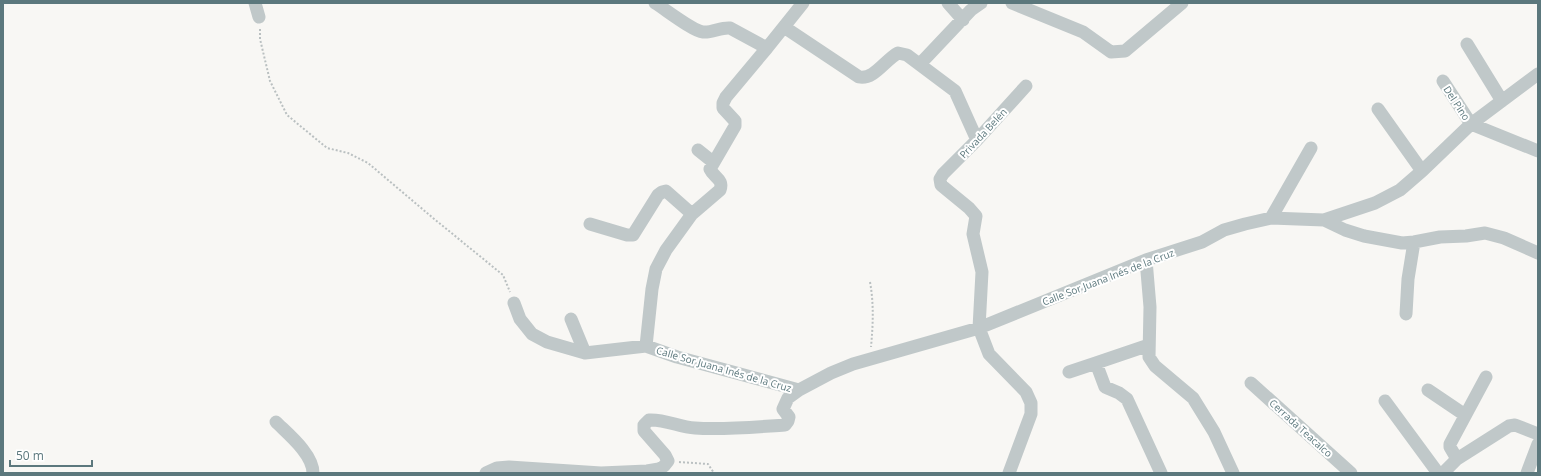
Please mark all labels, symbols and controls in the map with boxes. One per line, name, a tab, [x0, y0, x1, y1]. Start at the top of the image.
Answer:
street label: Del Pino	[1441, 83, 1473, 123]
street label: Privada Belén	[956, 105, 1010, 161]
street label: Calle Sor Juana Inés de la Cruz	[1040, 245, 1176, 309]
street label: Calle Sor Juana Inés de la Cruz	[655, 343, 794, 395]
street label: Cerrada Teacalco	[1266, 396, 1336, 460]
scale bar	[10, 442, 92, 468]
text: 50 m	[16, 447, 44, 464]

